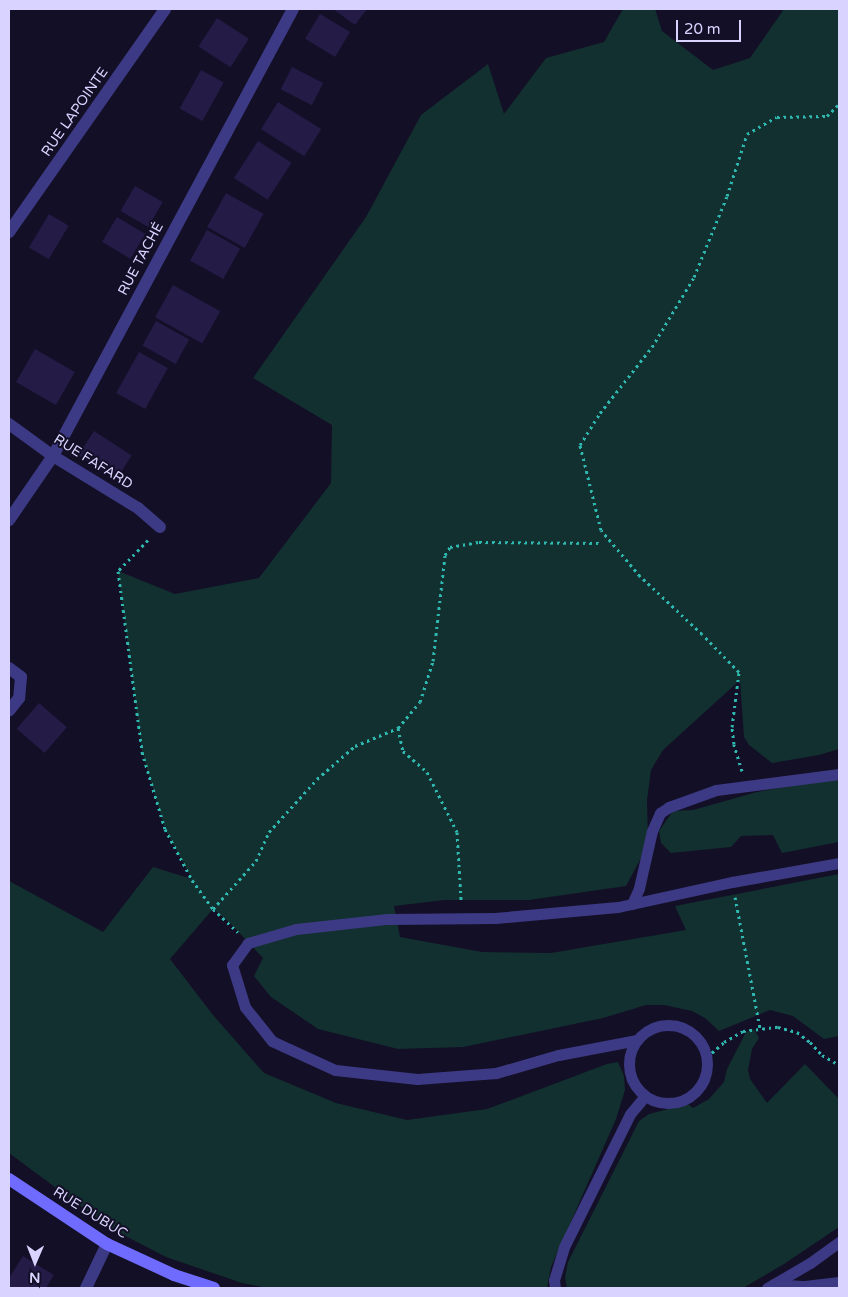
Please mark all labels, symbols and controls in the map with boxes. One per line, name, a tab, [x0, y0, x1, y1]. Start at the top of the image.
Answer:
scale bar	[678, 10, 743, 42]
text: 20 m	[684, 20, 721, 38]
street label: RUE LAPOINTE	[38, 64, 112, 160]
street label: RUE TACHÉ	[115, 220, 167, 298]
street label: RUE FAFARD	[50, 431, 136, 493]
street label: RUE DUBUC	[50, 1184, 130, 1242]
north arrow	[10, 1237, 60, 1287]
text: N	[29, 1269, 41, 1286]

